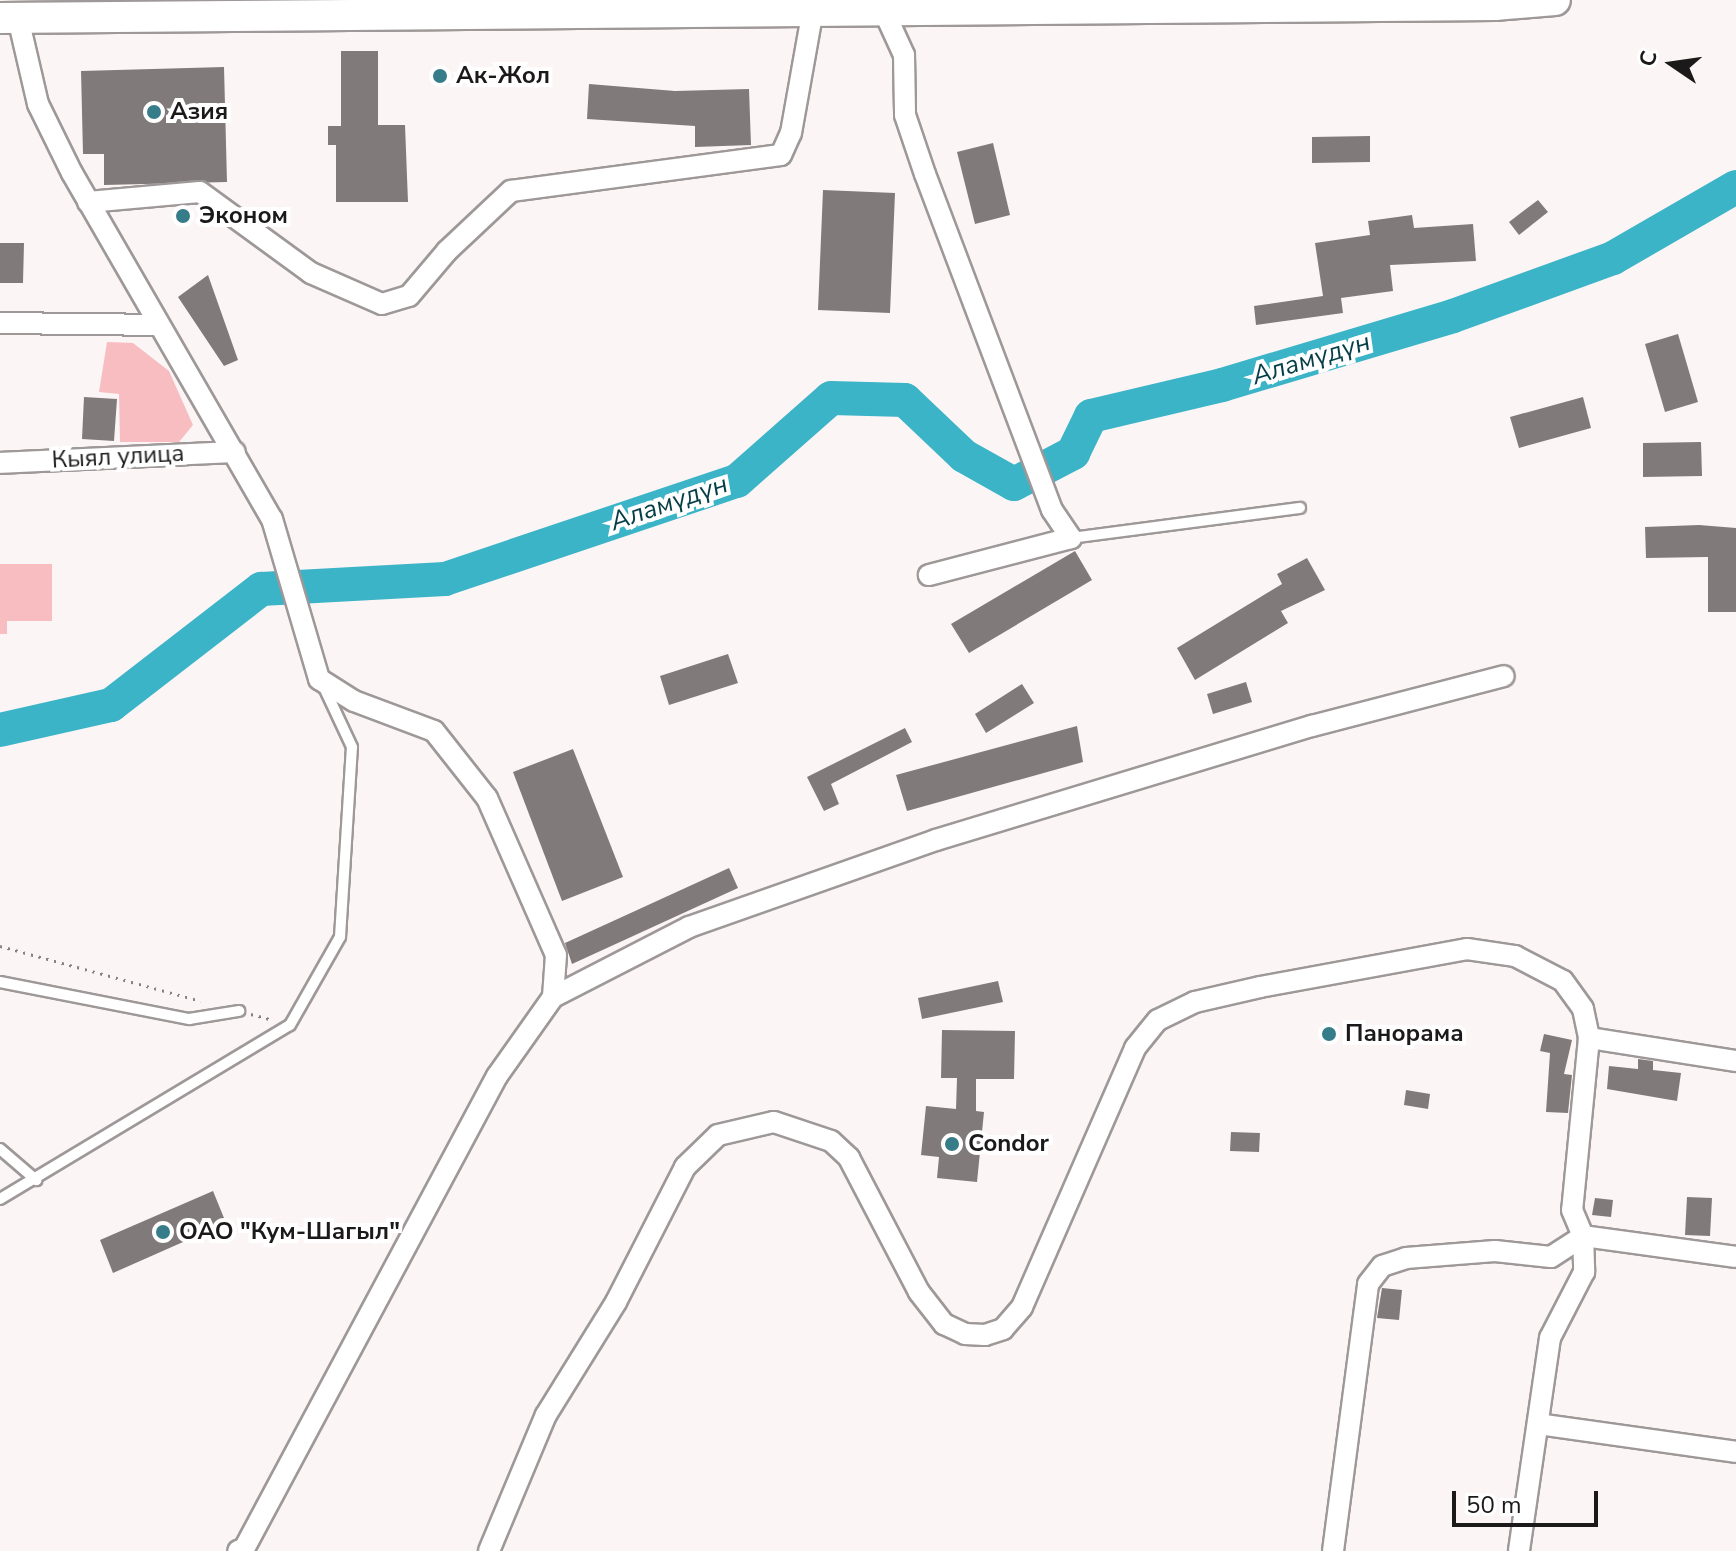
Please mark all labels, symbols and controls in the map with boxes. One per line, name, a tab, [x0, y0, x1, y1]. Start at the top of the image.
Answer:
north arrow	[1632, 24, 1712, 104]
text: С	[1632, 48, 1665, 69]
place label: Ак-Жол	[456, 62, 550, 90]
marker: Ак-Жол	[431, 67, 449, 85]
place label: Азия	[170, 98, 228, 126]
marker: Азия	[145, 103, 163, 121]
place label: Эконом	[199, 202, 288, 230]
marker: Эконом	[174, 207, 192, 225]
water label: Аламүдүн	[1248, 326, 1374, 392]
street label: Кыял улица	[51, 439, 185, 475]
water label: Аламүдүн	[606, 468, 732, 538]
place label: Панорама	[1345, 1020, 1464, 1048]
marker: Панорама	[1320, 1025, 1338, 1043]
place label: Condor	[968, 1130, 1049, 1158]
marker: Condor	[943, 1135, 961, 1153]
place label: ОАО "Кум-Шагыл"	[179, 1218, 400, 1246]
marker: ОАО "Кум-Шагыл"	[154, 1223, 172, 1241]
scale bar	[1456, 1475, 1602, 1525]
text: 50 m	[1466, 1489, 1522, 1521]

